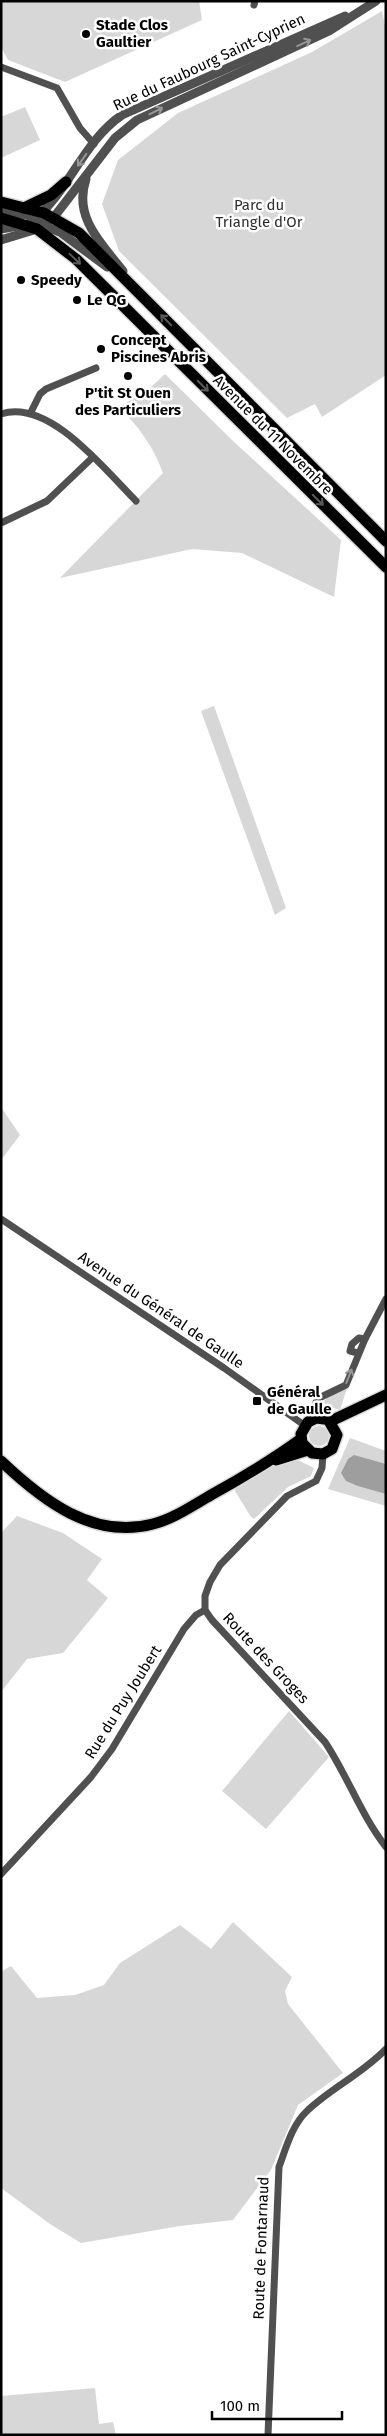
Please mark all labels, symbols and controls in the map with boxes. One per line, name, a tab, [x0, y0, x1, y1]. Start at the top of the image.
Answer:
street label: Rue du Faubourg Saint-Cyprien	[110, 9, 308, 115]
place label: Stade Clos Gaultier	[96, 16, 168, 51]
marker: Stade Clos Gaultier	[80, 28, 92, 40]
one-way arrow	[296, 38, 311, 47]
one-way arrow	[148, 106, 163, 115]
one-way arrow	[77, 153, 87, 167]
park label: Parc du Triangle d'Or	[216, 196, 303, 231]
one-way arrow	[69, 253, 81, 265]
place label: Speedy	[31, 271, 82, 289]
marker: Speedy	[15, 274, 27, 286]
place label: Le QG	[87, 291, 126, 309]
marker: Le QG	[71, 294, 83, 306]
one-way arrow	[160, 314, 172, 326]
place label: Concept Piscines Abris	[111, 331, 206, 366]
marker: Concept Piscines Abris	[95, 343, 107, 355]
marker: P'tit St Ouen des Particuliers	[122, 370, 134, 382]
street label: Avenue du 11 Novembre	[209, 371, 337, 499]
one-way arrow	[196, 380, 209, 392]
place label: P'tit St Ouen des Particuliers	[75, 384, 181, 419]
one-way arrow	[312, 494, 324, 506]
street label: Avenue du Général de Gaulle	[75, 1248, 247, 1372]
one-way arrow	[345, 1369, 354, 1384]
place label: Général de Gaulle	[267, 1383, 331, 1418]
marker: Général de Gaulle	[251, 1395, 263, 1407]
street label: Route des Groges	[219, 1609, 313, 1707]
street label: Rue du Puy Joubert	[81, 1641, 165, 1762]
street label: Route de Fontarnaud	[250, 2176, 272, 2320]
scale bar	[212, 2388, 342, 2420]
text: 100 m	[220, 2397, 260, 2415]

